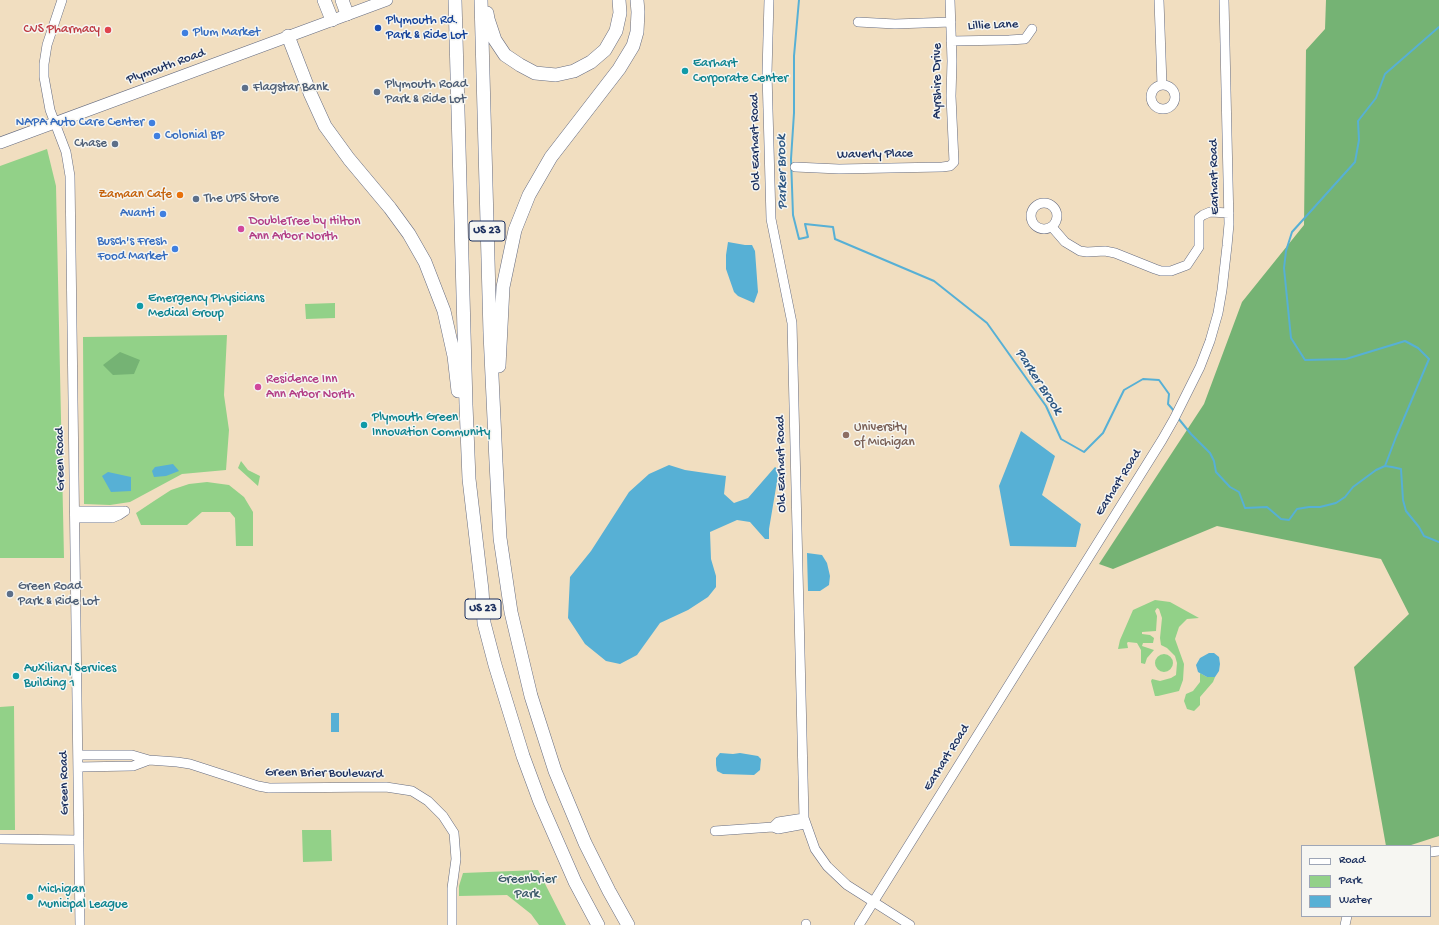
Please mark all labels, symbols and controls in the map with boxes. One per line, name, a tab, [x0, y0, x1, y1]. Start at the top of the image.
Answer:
place label: Plymouth Rd. Park & Ride Lot	[386, 13, 467, 44]
street label: Lillie Lane	[967, 17, 1019, 35]
place label: CVS Pharmacy	[23, 22, 100, 38]
marker: Plymouth Rd. Park & Ride Lot	[373, 23, 383, 33]
marker: CVS Pharmacy	[103, 25, 113, 35]
place label: Plum Market	[193, 25, 260, 41]
marker: Plum Market	[180, 28, 190, 38]
street label: Ayrshire Drive	[930, 43, 946, 119]
street label: Plymouth Road	[125, 46, 207, 88]
place label: Earhart Corporate Center	[693, 56, 788, 87]
marker: Earhart Corporate Center	[680, 66, 690, 76]
place label: Plymouth Road Park & Ride Lot	[385, 77, 467, 108]
place label: Flagstar Bank	[253, 80, 328, 96]
marker: Flagstar Bank	[240, 83, 250, 93]
marker: Plymouth Road Park & Ride Lot	[372, 87, 382, 97]
street label: Old Earhart Road	[747, 93, 765, 191]
place label: NAPA Auto Care Center	[16, 115, 144, 131]
marker: NAPA Auto Care Center	[147, 118, 157, 128]
place label: Colonial BP	[165, 128, 224, 144]
marker: Colonial BP	[152, 131, 162, 141]
water label: Parker Brook	[774, 134, 792, 210]
place label: Chase	[74, 136, 107, 152]
marker: Chase	[110, 139, 120, 149]
street label: Earhart Road	[1207, 139, 1223, 215]
street label: Waverly Place	[837, 147, 913, 163]
place label: Zamaan Cafe	[99, 187, 172, 203]
marker: Zamaan Cafe	[175, 190, 185, 200]
place label: The UPS Store	[204, 191, 279, 207]
marker: The UPS Store	[191, 194, 201, 204]
place label: Avanti	[120, 206, 155, 222]
marker: Avanti	[158, 209, 168, 219]
place label: DoubleTree by Hilton Ann Arbor North	[249, 214, 361, 245]
road number: US 23	[469, 221, 505, 241]
marker: DoubleTree by Hilton Ann Arbor North	[236, 224, 246, 234]
place label: Busch's Fresh Food Market	[97, 234, 167, 265]
marker: Busch's Fresh Food Market	[170, 244, 180, 254]
place label: Emergency Physicians Medical Group	[148, 291, 264, 322]
marker: Emergency Physicians Medical Group	[135, 301, 145, 311]
water label: Parker Brook	[1011, 346, 1065, 418]
place label: Residence Inn Ann Arbor North	[266, 372, 355, 403]
marker: Residence Inn Ann Arbor North	[253, 382, 263, 392]
place label: Plymouth Green Innovation Community	[372, 410, 490, 441]
street label: Old Earhart Road	[773, 415, 791, 513]
marker: Plymouth Green Innovation Community	[359, 420, 369, 430]
place label: University of Michigan	[854, 420, 915, 451]
street label: Green Road	[53, 427, 69, 491]
marker: University of Michigan	[841, 430, 851, 440]
street label: Earhart Road	[1092, 447, 1146, 519]
place label: Green Road Park & Ride Lot	[18, 579, 99, 610]
marker: Green Road Park & Ride Lot	[5, 589, 15, 599]
road number: US 23	[465, 599, 501, 619]
place label: Auxiliary Services Building 1	[24, 661, 116, 692]
marker: Auxiliary Services Building 1	[11, 671, 21, 681]
street label: Earhart Road	[920, 722, 974, 794]
street label: Green Road	[57, 751, 73, 815]
street label: Green Brier Boulevard	[265, 765, 383, 783]
legend	[1301, 845, 1431, 917]
text: Road	[1339, 854, 1365, 868]
park label: Greenbrier Park	[498, 872, 556, 903]
text: Park	[1339, 874, 1362, 888]
place label: Michigan Municipal League	[38, 882, 128, 913]
marker: Michigan Municipal League	[25, 892, 35, 902]
text: Water	[1339, 894, 1371, 908]

